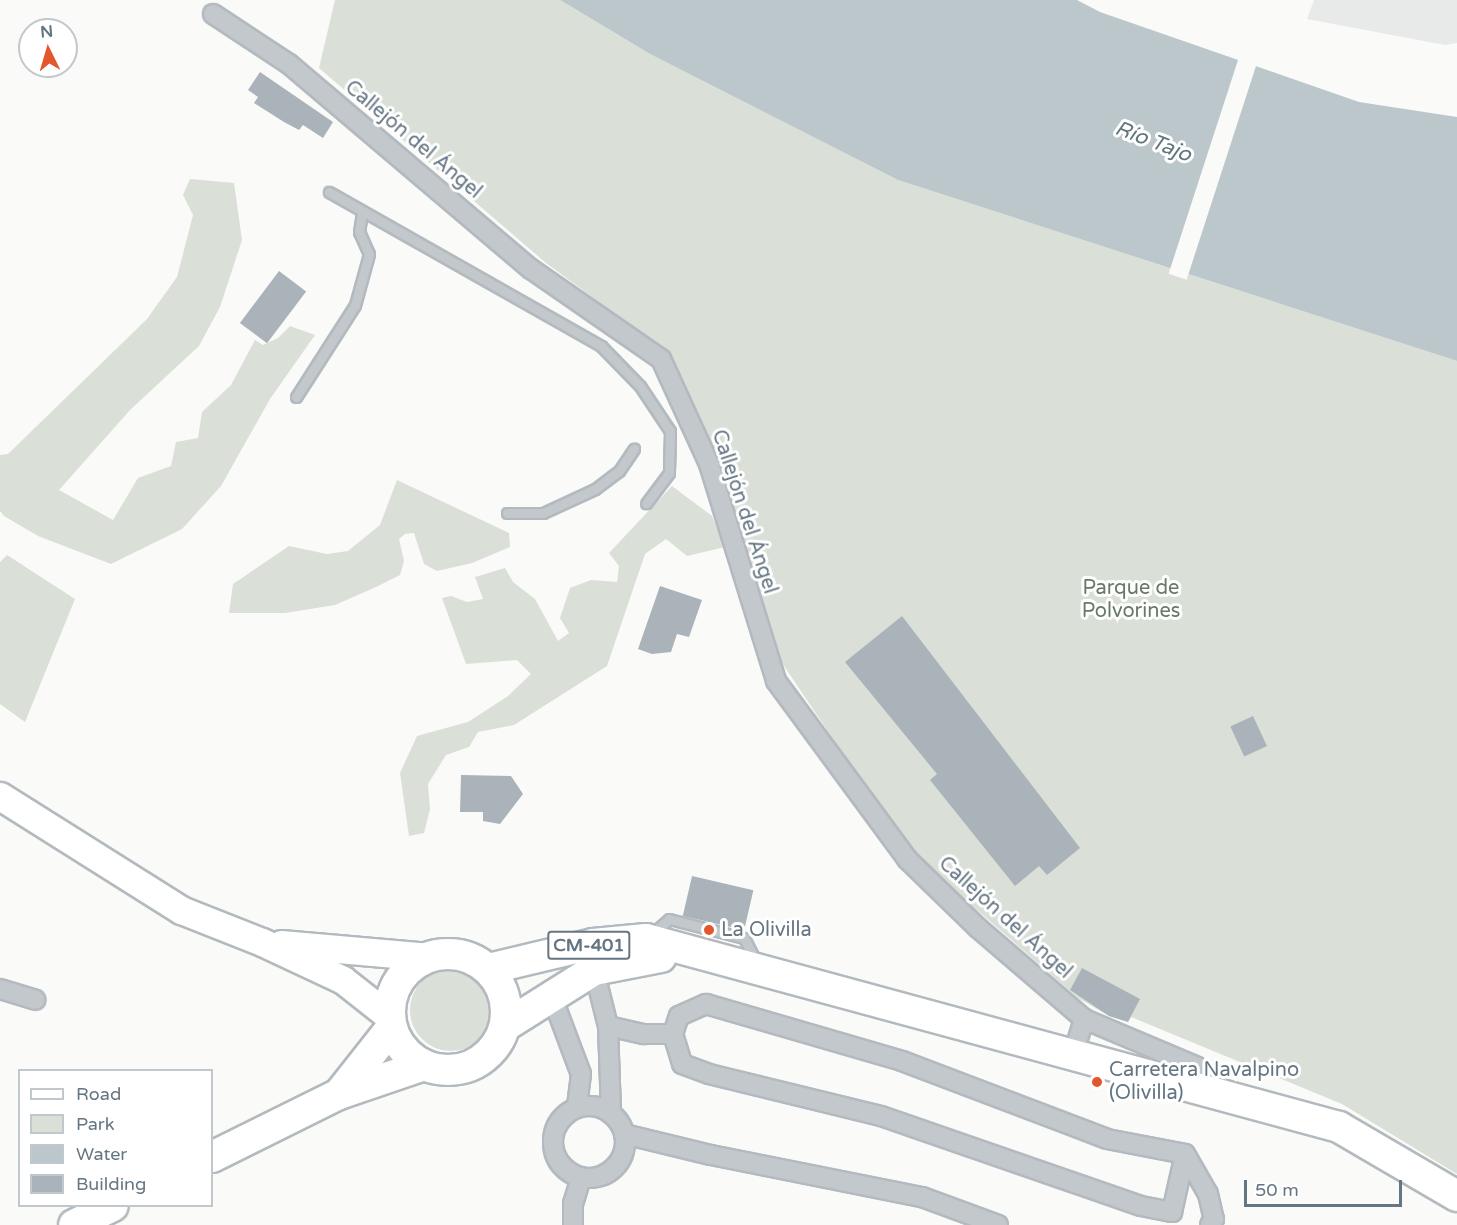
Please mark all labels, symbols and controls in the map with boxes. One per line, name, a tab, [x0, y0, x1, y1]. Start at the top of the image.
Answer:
north arrow	[18, 18, 78, 78]
text: N	[39, 22, 54, 43]
street label: Callejón del Ángel	[340, 76, 486, 204]
water label: Río Tajo	[1111, 116, 1195, 168]
street label: Callejón del Ángel	[706, 427, 782, 597]
park label: Parque de Polvorines	[1082, 577, 1180, 624]
street label: Callejón del Ángel	[933, 852, 1077, 984]
place label: La Olivilla	[721, 918, 812, 942]
marker: La Olivilla	[702, 923, 716, 937]
road number: CM-401	[547, 930, 631, 960]
place label: Carretera Navalpino (Olivilla)	[1109, 1058, 1299, 1105]
legend	[18, 1069, 213, 1207]
marker: Carretera Navalpino (Olivilla)	[1090, 1075, 1104, 1089]
text: Road	[76, 1083, 121, 1105]
text: Park	[76, 1113, 114, 1135]
text: Water	[76, 1143, 127, 1165]
scale bar	[1247, 1168, 1404, 1206]
text: Building	[76, 1173, 146, 1195]
text: 50 m	[1255, 1179, 1299, 1201]

